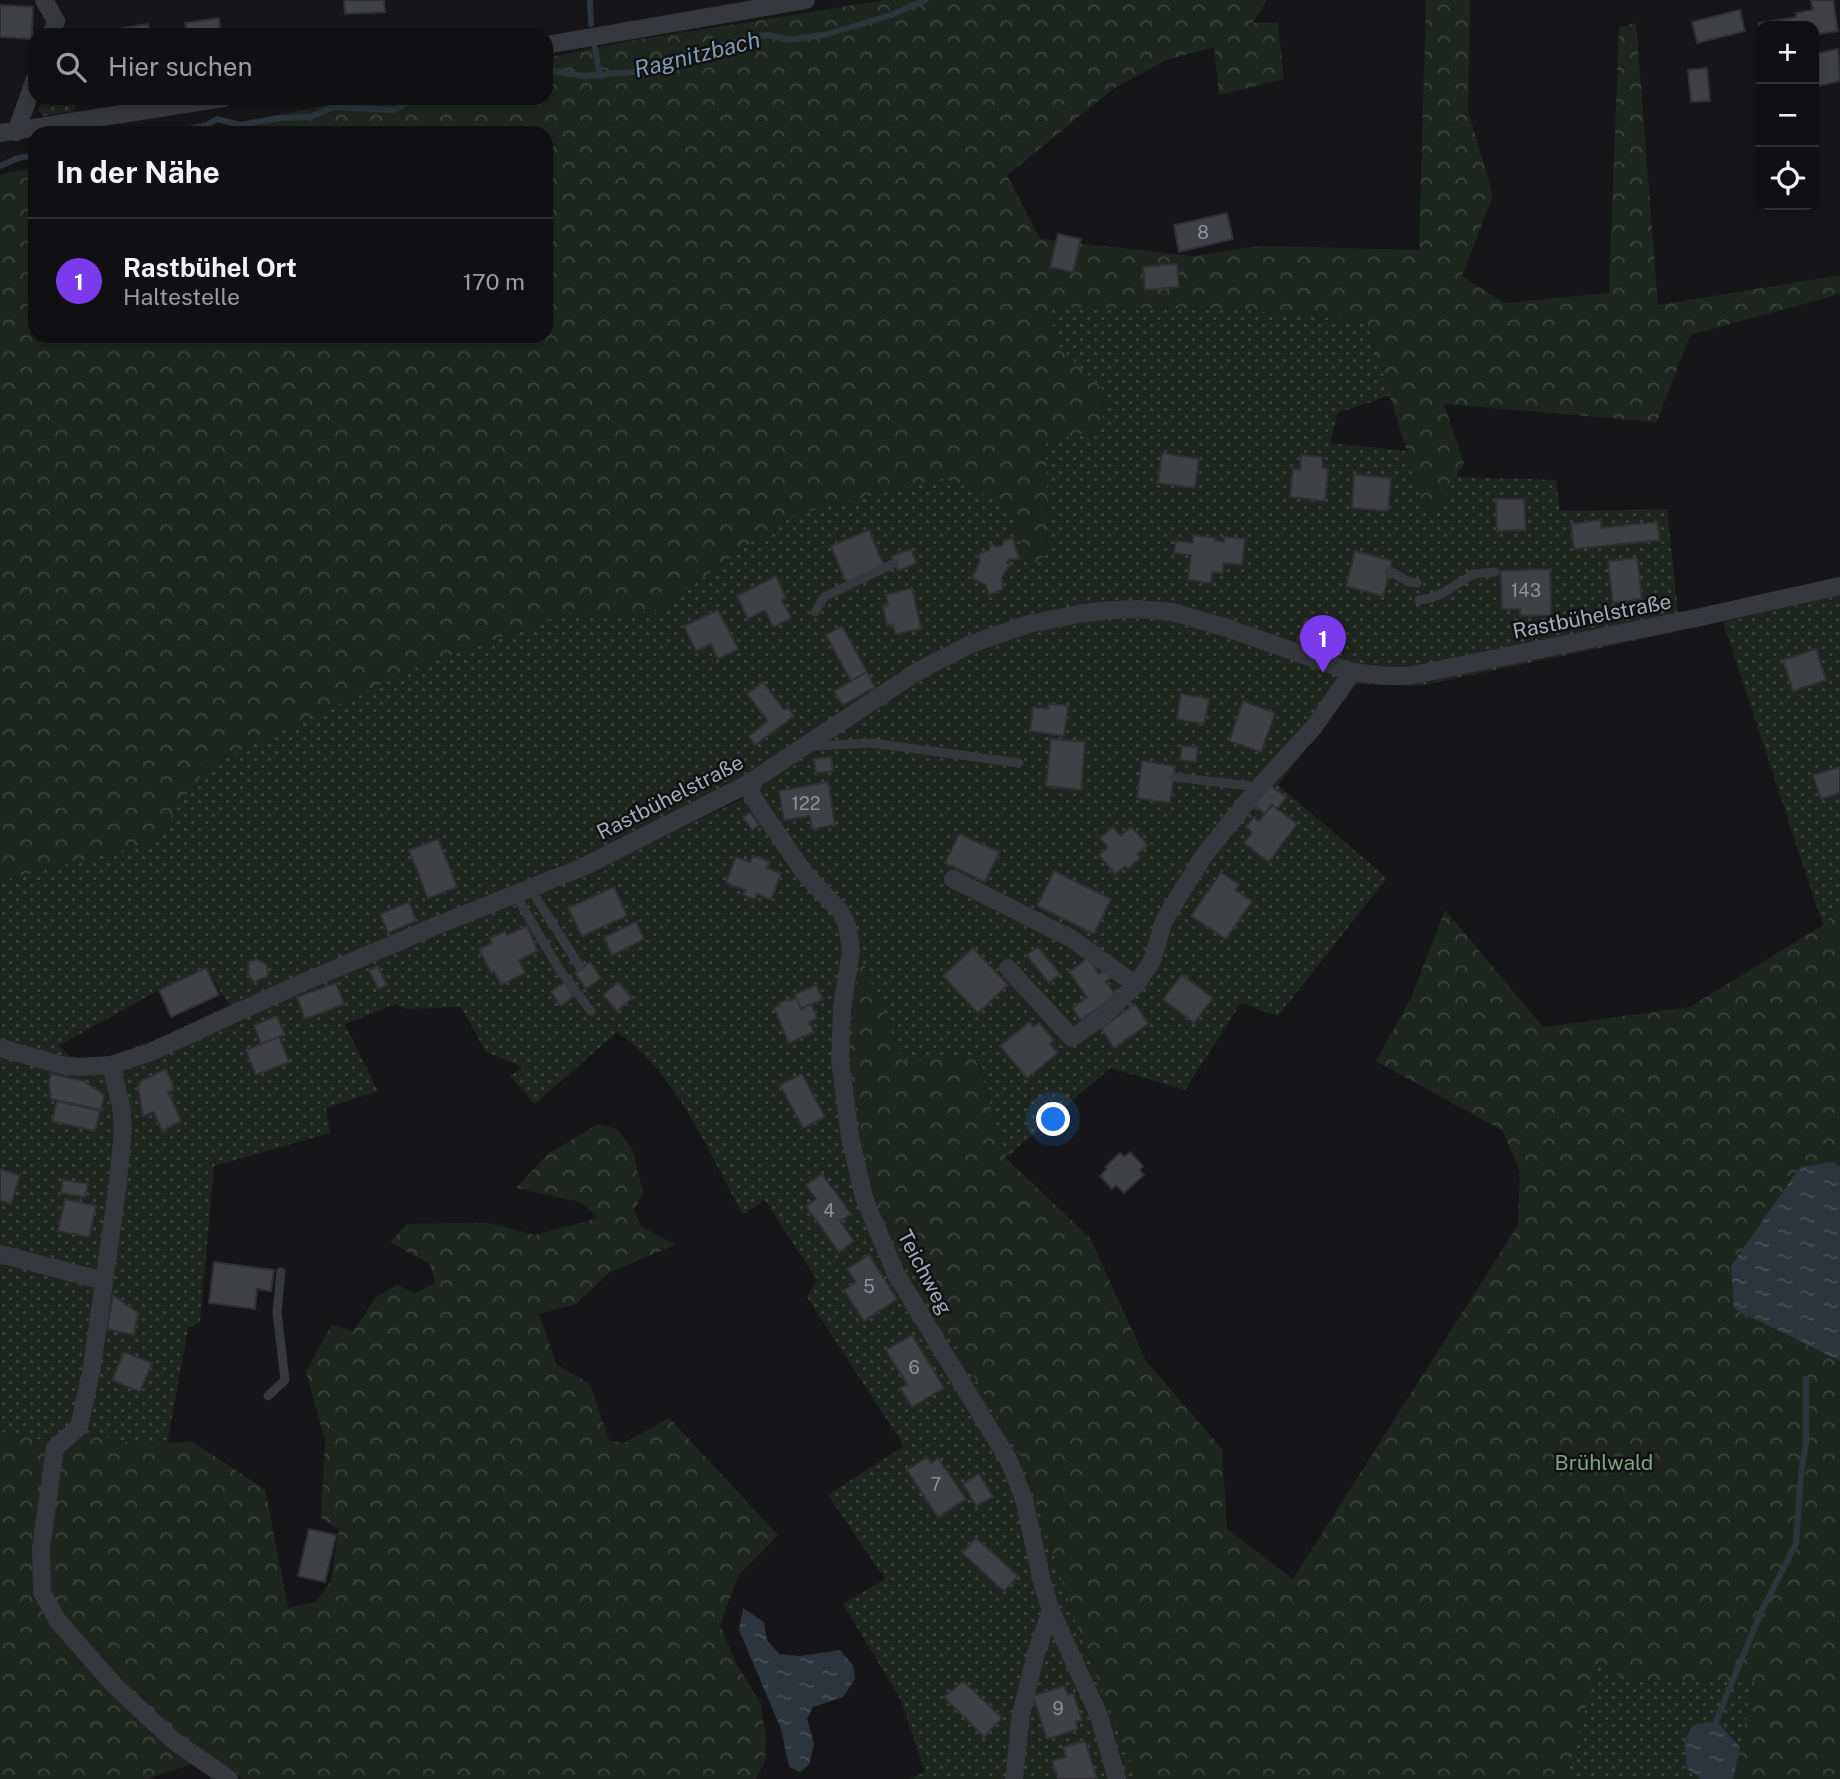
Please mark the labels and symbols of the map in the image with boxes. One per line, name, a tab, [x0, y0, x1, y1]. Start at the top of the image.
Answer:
water label: Ragnitzbach	[631, 25, 763, 83]
house number: 8	[1197, 222, 1209, 243]
house number: 143	[1511, 580, 1541, 601]
street label: Rastbühelstraße	[1510, 588, 1674, 644]
pin: 1	[1300, 615, 1346, 673]
street label: Rastbühelstraße	[593, 749, 747, 845]
house number: 122	[792, 793, 820, 814]
your location	[1036, 1102, 1070, 1136]
house number: 4	[823, 1200, 835, 1221]
street label: Teichweg	[892, 1225, 958, 1319]
house number: 5	[863, 1276, 875, 1297]
house number: 6	[908, 1357, 920, 1378]
park label: Brühlwald	[1555, 1450, 1653, 1475]
house number: 7	[931, 1474, 941, 1495]
house number: 9	[1052, 1698, 1064, 1719]

